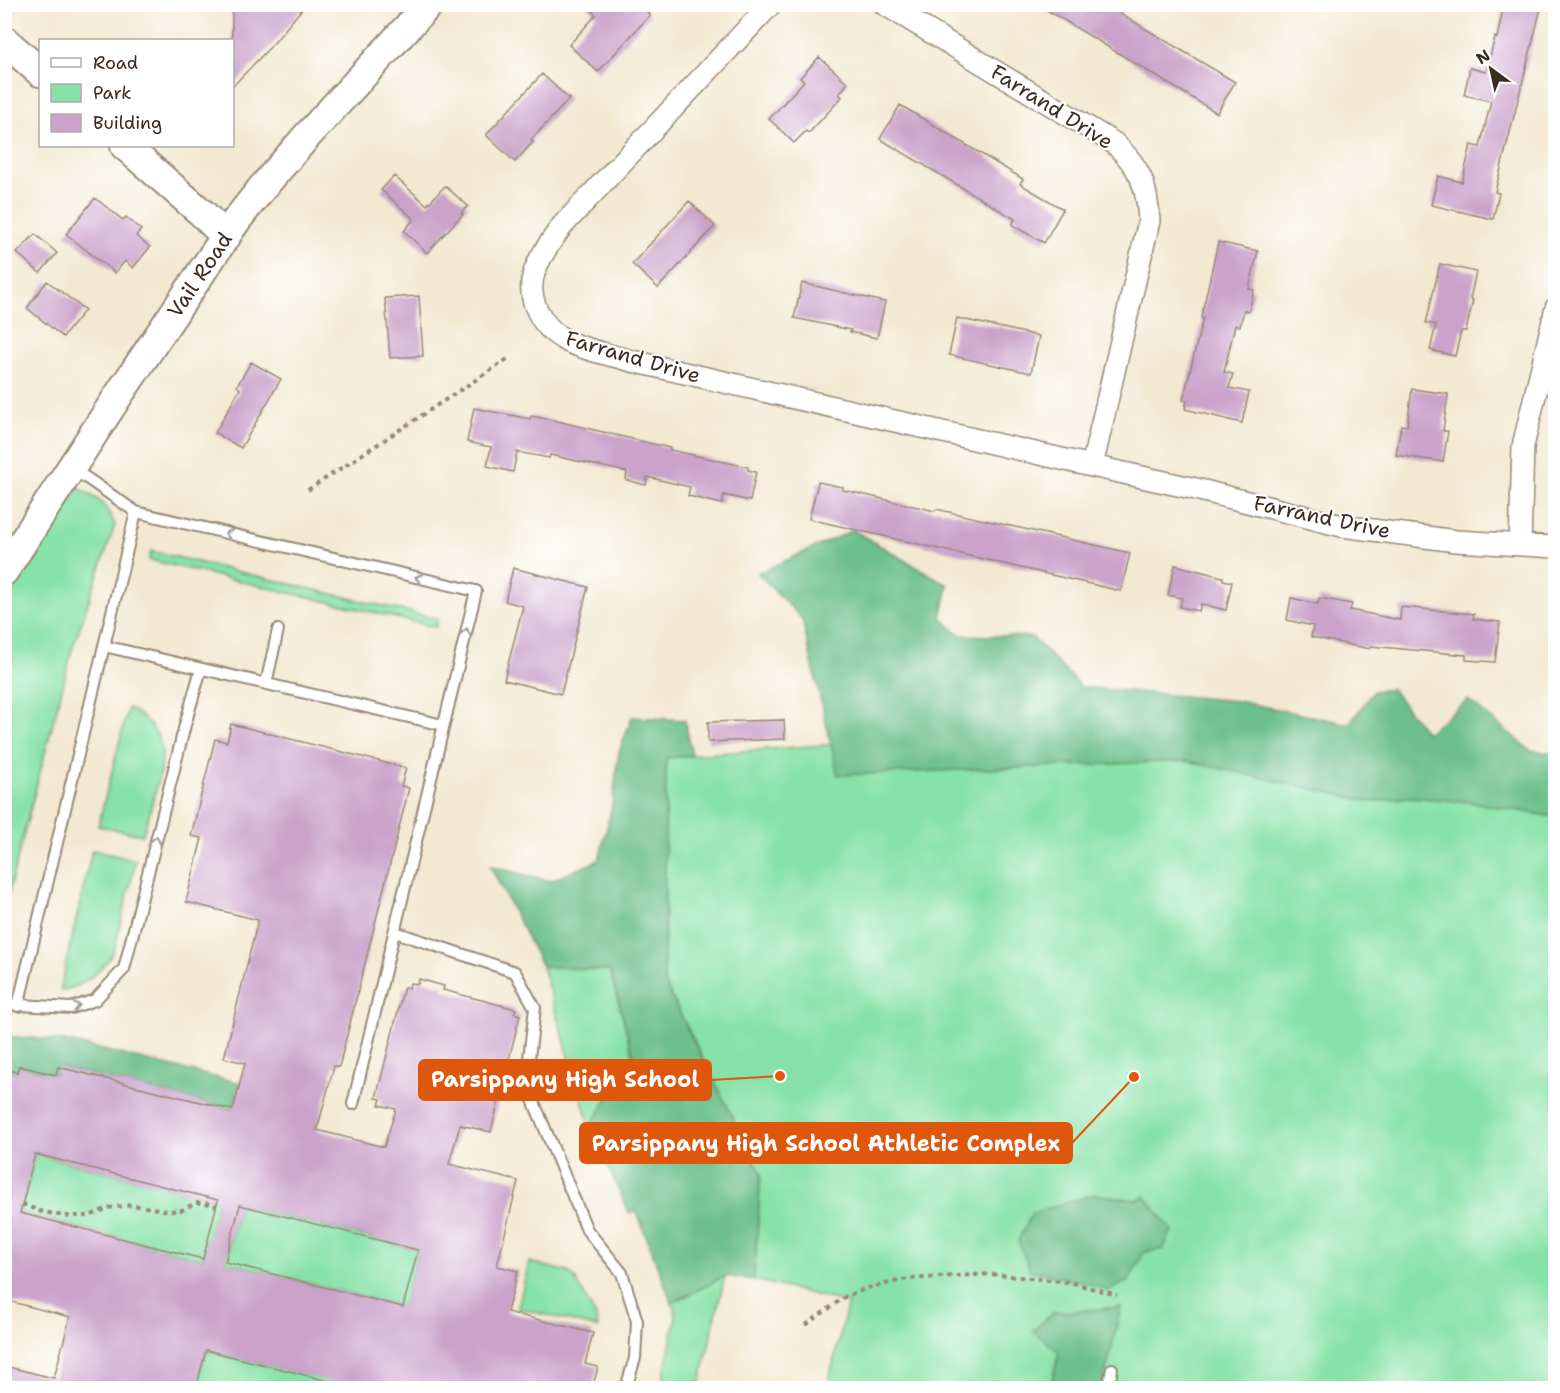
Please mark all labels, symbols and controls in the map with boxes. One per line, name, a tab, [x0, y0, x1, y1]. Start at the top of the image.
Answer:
legend	[39, 39, 234, 147]
north arrow	[1461, 39, 1521, 99]
text: N	[1472, 45, 1494, 69]
text: Road	[93, 51, 138, 75]
street label: Farrand Drive	[986, 58, 1118, 156]
text: Park	[93, 81, 132, 105]
text: Building	[93, 111, 162, 135]
street label: Vail Road	[161, 227, 239, 323]
street label: Farrand Drive	[562, 324, 704, 390]
street label: Farrand Drive	[1251, 489, 1393, 545]
one-way arrow	[224, 528, 234, 541]
one-way arrow	[414, 572, 424, 585]
one-way arrow	[459, 627, 472, 637]
one-way arrow	[148, 835, 161, 845]
one-way arrow	[71, 1000, 81, 1013]
callout: Parsippany High School	[419, 1060, 711, 1100]
text: Parsippany High School	[431, 1065, 699, 1094]
callout: Parsippany High School Athletic Complex	[580, 1123, 1072, 1163]
text: Parsippany High School Athletic Complex	[592, 1129, 1061, 1158]

